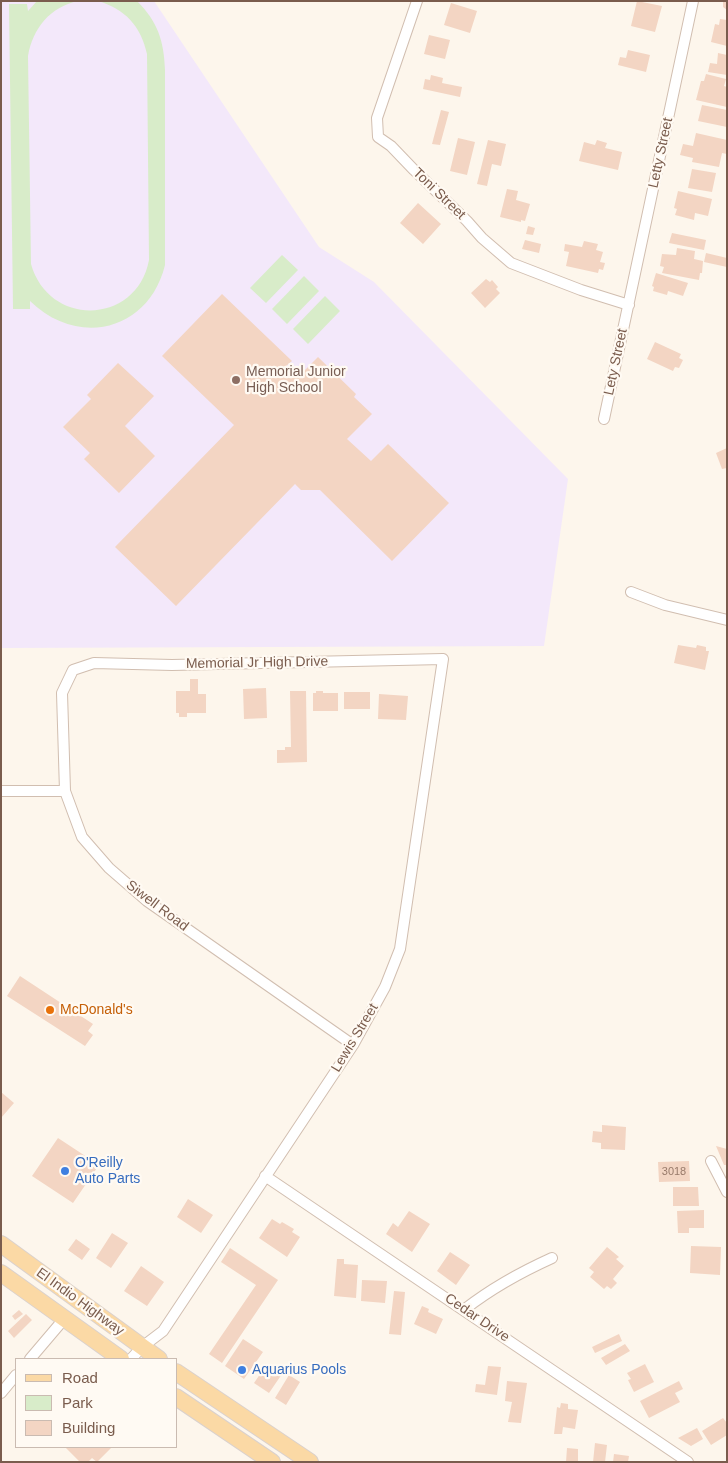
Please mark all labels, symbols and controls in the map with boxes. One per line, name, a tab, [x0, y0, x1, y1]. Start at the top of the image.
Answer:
street label: Letty Street	[645, 116, 677, 190]
street label: Toni Street	[409, 165, 469, 223]
street label: Lety Street	[601, 327, 631, 397]
place label: Memorial Junior High School	[246, 364, 346, 397]
marker: Memorial Junior High School	[230, 374, 242, 386]
street label: Memorial Jr High Drive	[186, 653, 328, 673]
street label: Siwell Road	[122, 877, 192, 935]
street label: Lewis Street	[328, 1001, 382, 1075]
place label: McDonald's	[60, 1002, 133, 1018]
marker: McDonald's	[44, 1004, 56, 1016]
place label: O'Reilly Auto Parts	[75, 1155, 140, 1188]
marker: O'Reilly Auto Parts	[59, 1165, 71, 1177]
house number: 3018	[662, 1165, 686, 1179]
street label: El Indio Highway	[33, 1265, 127, 1339]
street label: Cedar Drive	[441, 1290, 513, 1346]
legend	[15, 1358, 178, 1448]
place label: Aquarius Pools	[252, 1362, 346, 1378]
marker: Aquarius Pools	[236, 1364, 248, 1376]
text: Road	[62, 1369, 98, 1386]
text: Park	[62, 1394, 93, 1411]
text: Building	[62, 1419, 115, 1436]

